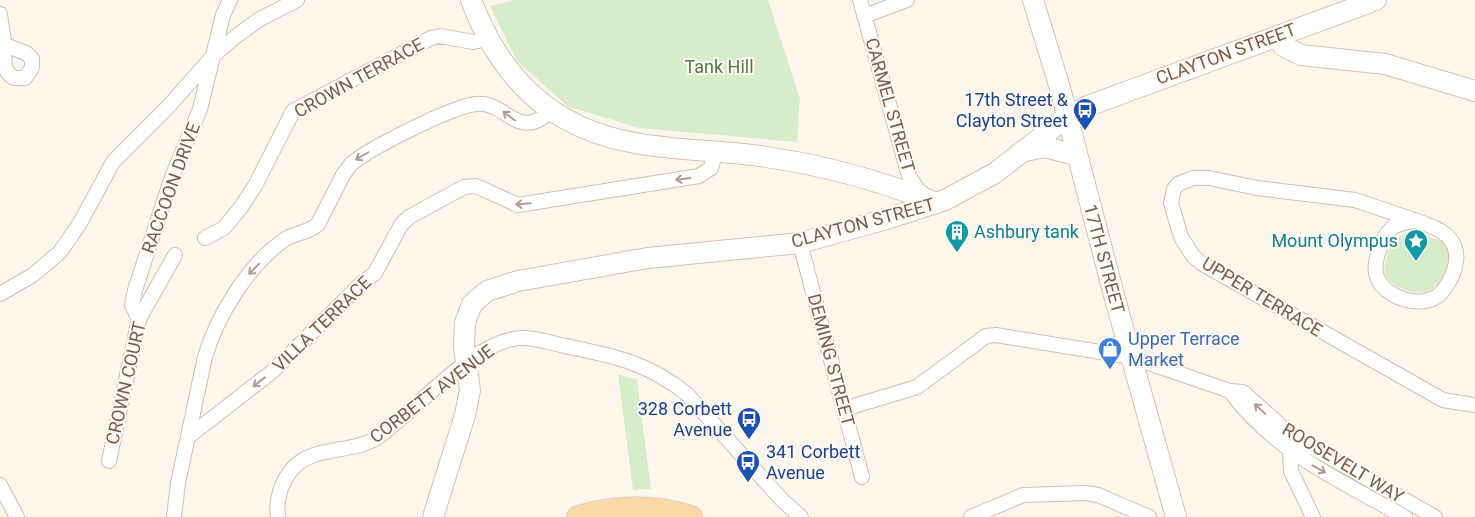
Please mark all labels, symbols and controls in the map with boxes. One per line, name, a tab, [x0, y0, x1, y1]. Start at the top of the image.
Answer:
street label: CLAYTON STREET	[1153, 18, 1299, 89]
street label: CROWN TERRACE	[290, 33, 427, 122]
street label: CARMEL STREET	[861, 35, 920, 175]
park label: Tank Hill	[684, 56, 754, 77]
place label: 17th Street & Clayton Street	[956, 89, 1069, 131]
bus stop icon: 17th Street & Clayton Street	[1072, 97, 1098, 131]
one-way arrow	[503, 110, 516, 121]
street label: RACCOON DRIVE	[137, 120, 204, 256]
one-way arrow	[356, 152, 370, 162]
one-way arrow	[676, 174, 692, 184]
street label: CLAYTON STREET	[789, 193, 937, 252]
one-way arrow	[515, 199, 531, 208]
street label: 17TH STREET	[1080, 202, 1129, 316]
building icon: Ashbury tank	[944, 219, 970, 253]
place label: Ashbury tank	[974, 221, 1080, 242]
place icon: Mount Olympus	[1403, 228, 1429, 262]
place label: Mount Olympus	[1271, 230, 1398, 251]
street label: UPPER TERRACE	[1198, 252, 1326, 341]
one-way arrow	[248, 263, 260, 275]
street label: VILLA TERRACE	[268, 271, 375, 376]
street label: DEMING STREET	[804, 291, 859, 429]
street label: CROWN COURT	[101, 319, 150, 446]
place label: Upper Terrace Market	[1128, 328, 1240, 370]
shop icon: Upper Terrace Market	[1097, 336, 1123, 370]
street label: CORBETT AVENUE	[365, 340, 498, 447]
one-way arrow	[253, 376, 266, 387]
place label: 328 Corbett Avenue	[638, 398, 732, 440]
one-way arrow	[1254, 403, 1266, 415]
bus stop icon: 328 Corbett Avenue	[736, 406, 762, 440]
street label: ROOSEVELT WAY	[1279, 418, 1408, 507]
place label: 341 Corbett Avenue	[766, 441, 860, 483]
bus stop icon: 341 Corbett Avenue	[735, 449, 761, 483]
one-way arrow	[1311, 464, 1326, 474]

